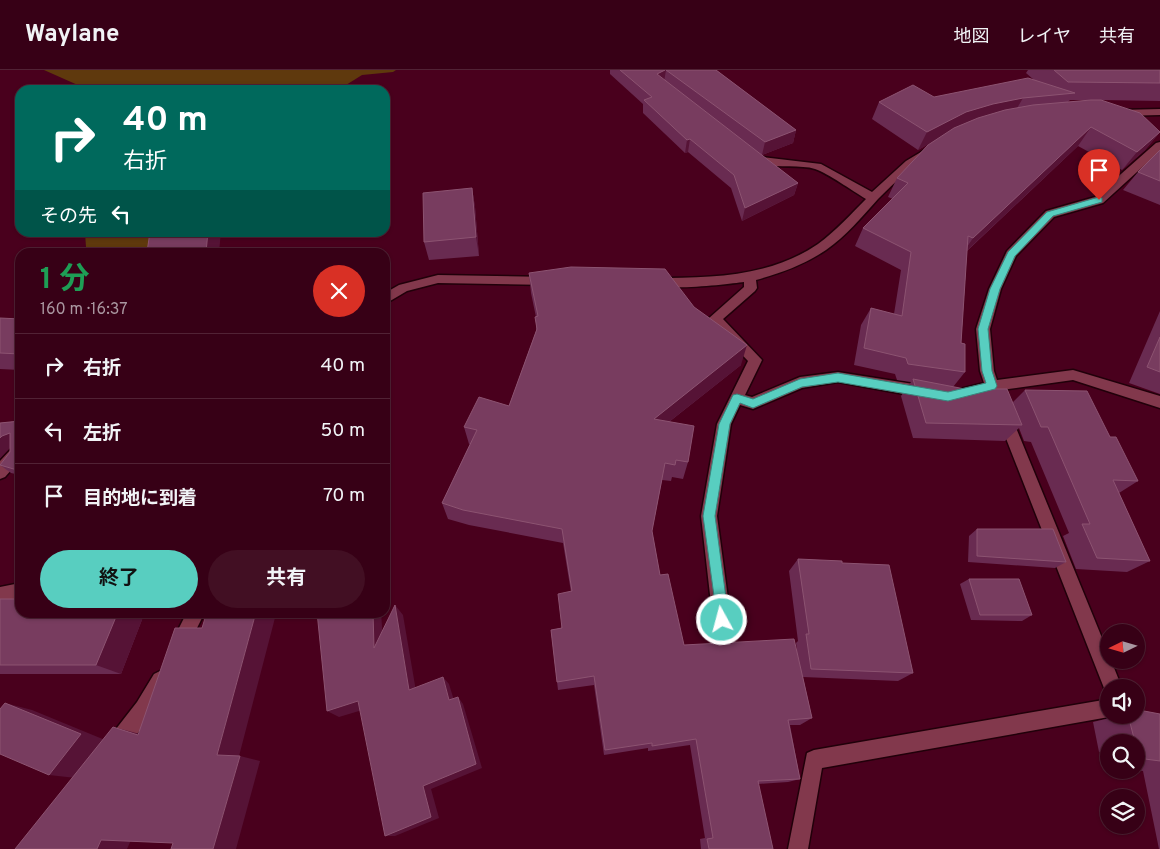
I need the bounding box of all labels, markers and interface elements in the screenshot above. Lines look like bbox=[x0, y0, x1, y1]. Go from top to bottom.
text: Waylane bbox=[25, 20, 119, 50]
text: 地図 bbox=[954, 26, 990, 49]
text: レイヤ bbox=[1018, 26, 1071, 49]
text: 共有 bbox=[1099, 26, 1135, 49]
text: 40 m bbox=[123, 99, 208, 143]
icon: right bbox=[40, 105, 105, 170]
text: 右折 bbox=[123, 149, 167, 176]
pin bbox=[1078, 149, 1120, 200]
icon: arrive bbox=[1085, 156, 1113, 184]
icon: left bbox=[107, 200, 135, 228]
text: その先 bbox=[40, 205, 97, 229]
text: 1 分 bbox=[40, 262, 90, 299]
button: close bbox=[313, 265, 365, 317]
text: 160 m · 16:37 bbox=[40, 300, 128, 320]
icon: right bbox=[40, 352, 68, 380]
text: 40 m bbox=[320, 354, 365, 378]
text: 右折 bbox=[83, 357, 121, 381]
icon: left bbox=[40, 417, 68, 445]
text: 50 m bbox=[320, 419, 365, 443]
text: 左折 bbox=[83, 422, 121, 446]
icon: arrive bbox=[40, 482, 68, 510]
text: 70 m bbox=[323, 484, 365, 508]
text: 目的地に到着 bbox=[83, 487, 197, 511]
button: 終了 bbox=[40, 550, 198, 608]
button: 共有 bbox=[208, 550, 365, 608]
position arrow bbox=[695, 593, 747, 645]
north arrow bbox=[1100, 624, 1145, 669]
map controls bbox=[1100, 624, 1145, 834]
button: sound bbox=[1100, 679, 1145, 724]
button: search bbox=[1100, 734, 1145, 779]
button: layers bbox=[1100, 789, 1145, 834]

